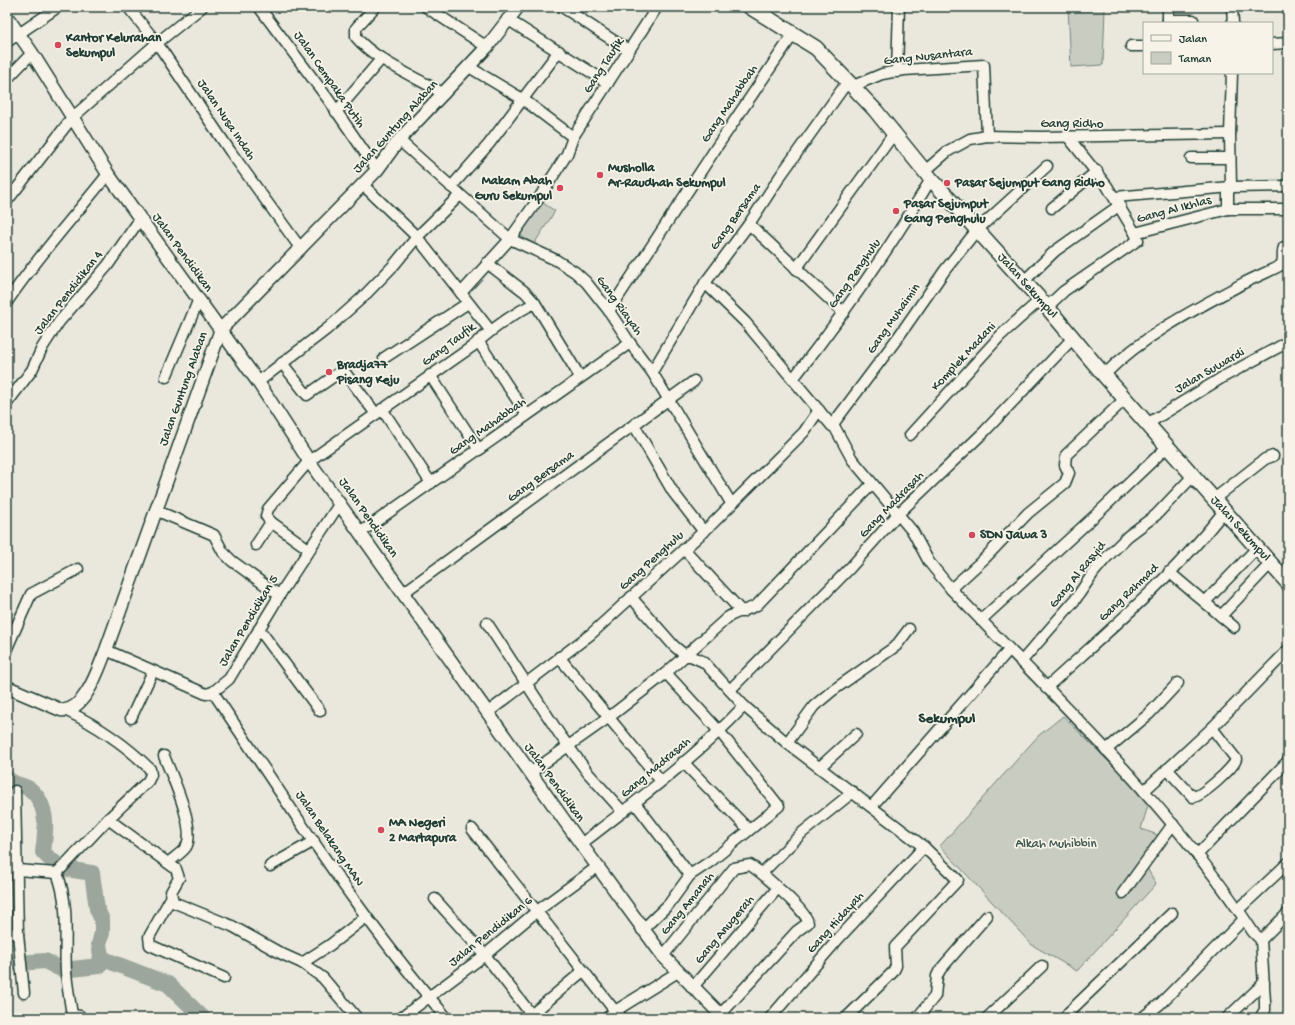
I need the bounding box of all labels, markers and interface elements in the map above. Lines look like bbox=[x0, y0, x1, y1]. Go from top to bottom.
legend bbox=[1143, 22, 1273, 74]
street label: Jalan Cempaka Putih bbox=[290, 29, 368, 131]
place label: Kantor Kelurahan Sekumpul bbox=[65, 31, 162, 62]
text: Jalan bbox=[1179, 33, 1207, 47]
street label: Gang Taufik bbox=[581, 34, 628, 96]
marker: Kantor Kelurahan Sekumpul bbox=[53, 40, 63, 50]
street label: Gang Nusantara bbox=[883, 45, 974, 69]
text: Taman bbox=[1178, 53, 1211, 67]
street label: Gang Mahabbah bbox=[698, 62, 762, 146]
street label: Jalan Nusa Indah bbox=[193, 77, 259, 163]
street label: Jalan Guntung Alaban bbox=[350, 77, 442, 177]
street label: Gang Ridho bbox=[1040, 117, 1104, 132]
place label: Musholla Ar-Raudhah Sekumpul bbox=[607, 161, 726, 192]
marker: Musholla Ar-Raudhah Sekumpul bbox=[595, 170, 605, 180]
place label: Makam Abah Guru Sekumpul bbox=[475, 174, 552, 205]
place label: Pasar Sejumput Gang Ridho bbox=[954, 176, 1105, 192]
marker: Pasar Sejumput Gang Ridho bbox=[942, 178, 952, 188]
street label: Gang Bersama bbox=[707, 180, 765, 253]
marker: Makam Abah Guru Sekumpul bbox=[555, 183, 565, 193]
street label: Gang Al Ikhlas bbox=[1135, 193, 1214, 227]
place label: Pasar Sejumput Gang Penghulu bbox=[903, 197, 989, 227]
marker: Pasar Sejumput Gang Penghulu bbox=[891, 206, 901, 216]
street label: Jalan Pendidikan bbox=[148, 211, 216, 296]
street label: Gang Penghulu bbox=[825, 236, 885, 312]
street label: Jalan Pendidikan 4 bbox=[31, 248, 107, 338]
street label: Jalan Sekumpul bbox=[994, 250, 1060, 322]
street label: Gang Riayah bbox=[593, 273, 646, 339]
street label: Gang Muhaimin bbox=[864, 280, 924, 357]
street label: Gang Taufik bbox=[419, 319, 480, 370]
street label: Komplek Madani bbox=[928, 320, 1000, 394]
street label: Jalan Guntung Alaban bbox=[156, 329, 212, 448]
street label: Jalan Suwardi bbox=[1173, 345, 1248, 397]
place label: Bradja77 Pisang Keju bbox=[336, 358, 400, 388]
marker: Bradja77 Pisang Keju bbox=[324, 367, 334, 377]
street label: Gang Mahabbah bbox=[447, 395, 529, 459]
street label: Gang Bersama bbox=[505, 447, 578, 506]
street label: Gang Madrasah bbox=[856, 469, 928, 541]
street label: Jalan Pendidikan bbox=[335, 475, 401, 561]
street label: Jalan Sekumpul bbox=[1207, 493, 1273, 565]
street label: Gang Penghulu bbox=[617, 528, 687, 594]
place label: SDN Jawa 3 bbox=[980, 528, 1048, 543]
marker: SDN Jawa 3 bbox=[967, 530, 977, 540]
street label: Gang Al Rasyid bbox=[1047, 538, 1110, 611]
street label: Gang Rahmad bbox=[1096, 560, 1163, 625]
street label: Jalan Pendidikan 5 bbox=[216, 573, 282, 669]
district label: Sekumpul bbox=[919, 710, 976, 728]
street label: Gang Madrasah bbox=[618, 734, 694, 802]
street label: Jalan Pendidikan bbox=[520, 741, 588, 826]
street label: Jalan Belakang MAN bbox=[292, 788, 366, 890]
place label: MA Negeri 2 Martapura bbox=[389, 816, 457, 847]
marker: MA Negeri 2 Martapura bbox=[376, 825, 386, 835]
park label: Alkah Muhibbin bbox=[1015, 837, 1097, 852]
street label: Gang Amanah bbox=[658, 870, 718, 938]
street label: Gang Hidayah bbox=[804, 889, 868, 957]
street label: Jalan Pendidikan 6 bbox=[446, 893, 536, 970]
street label: Gang Anugerah bbox=[692, 893, 758, 967]

